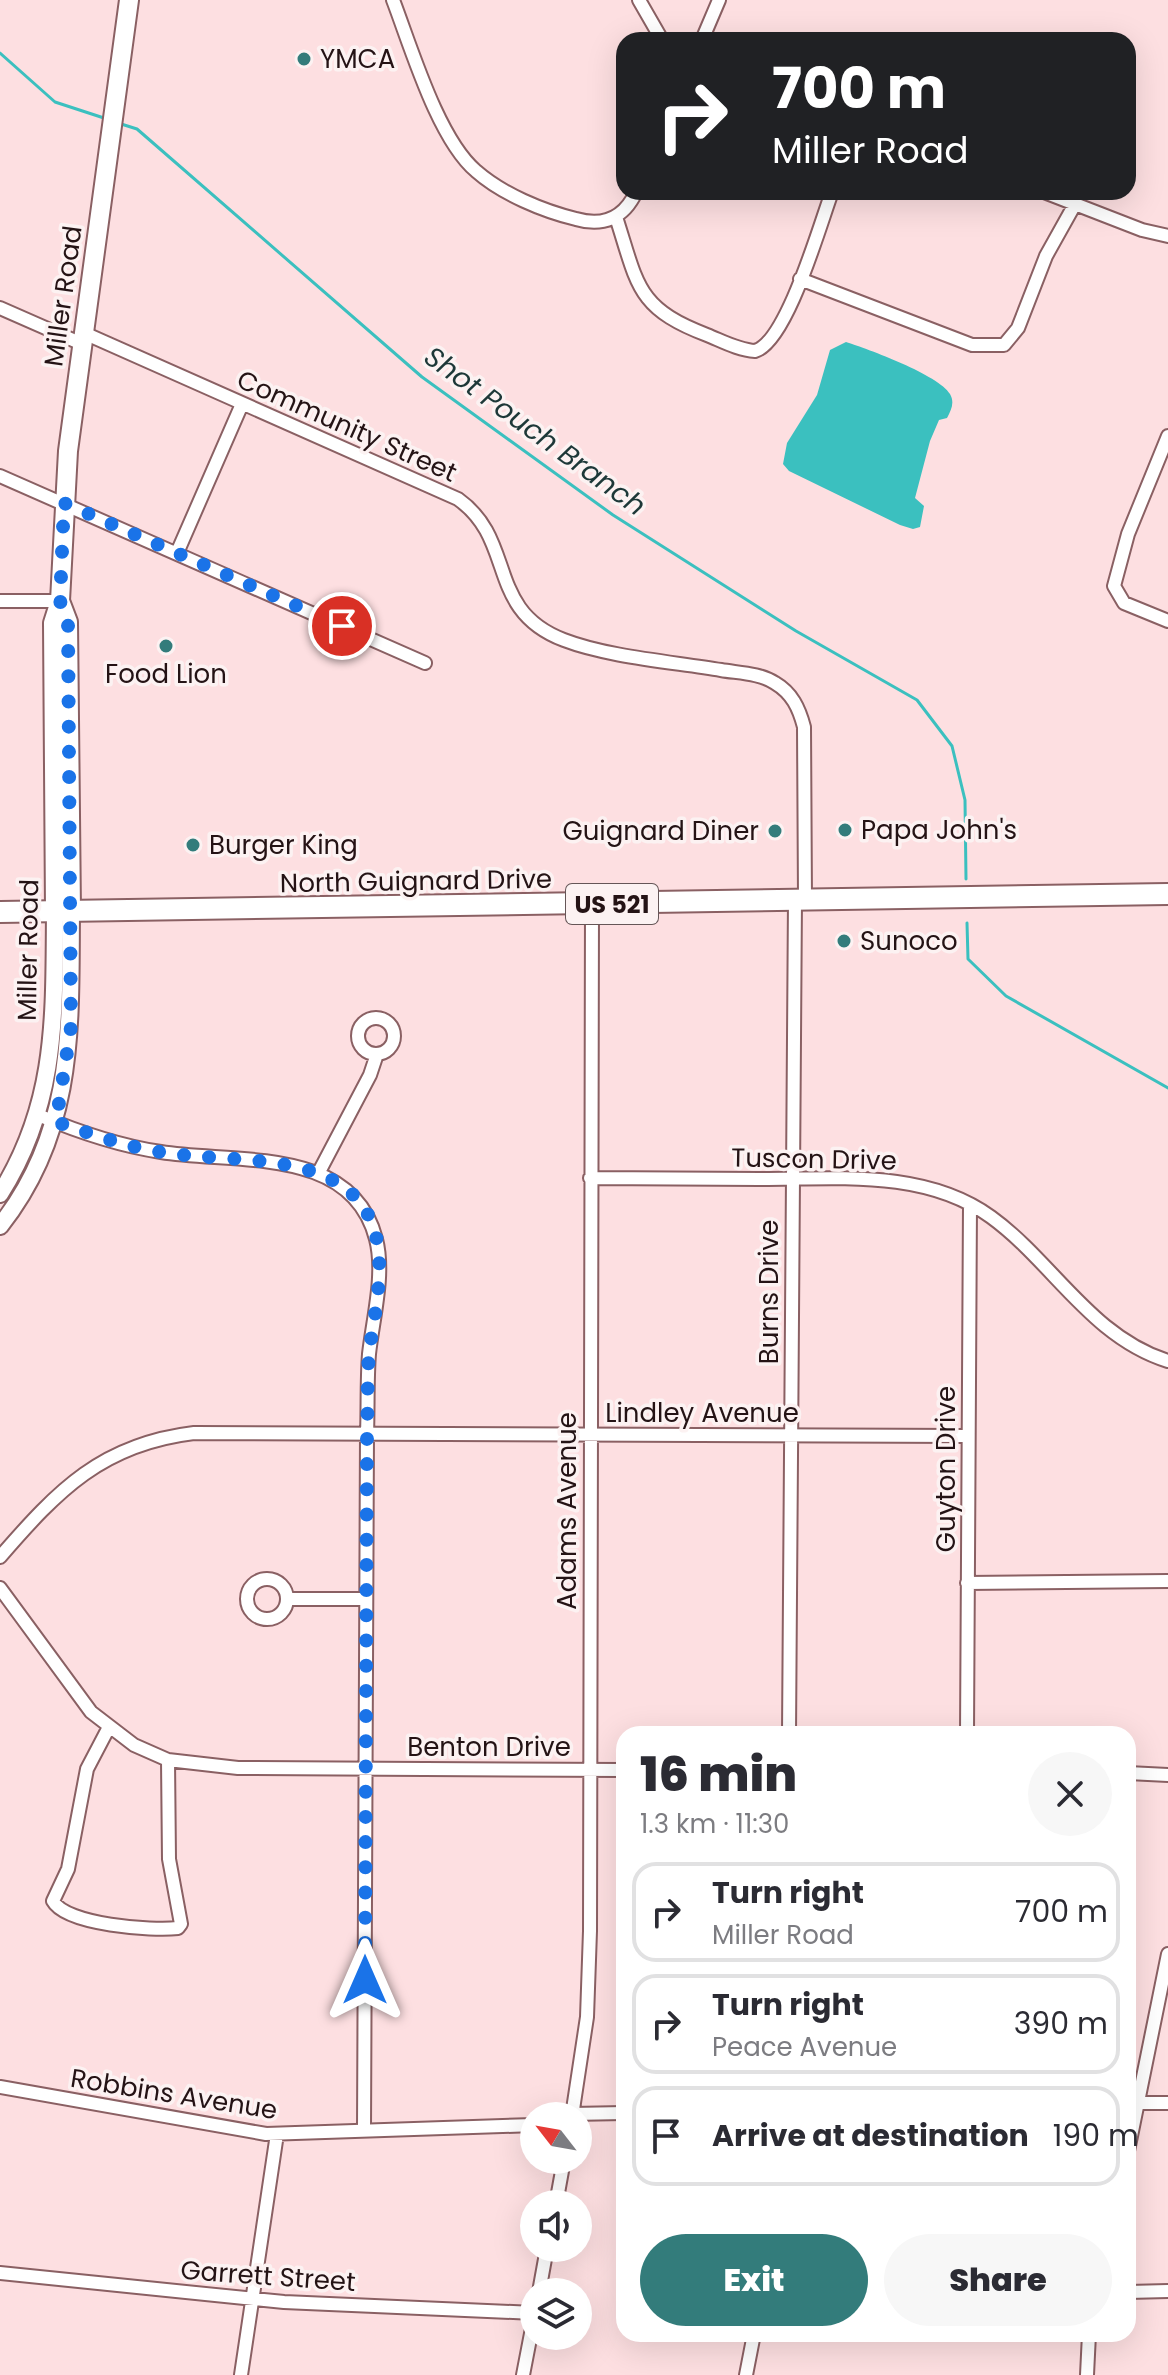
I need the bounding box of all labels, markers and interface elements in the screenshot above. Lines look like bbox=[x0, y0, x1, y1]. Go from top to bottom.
place label: YMCA bbox=[320, 41, 395, 77]
text: 700 m bbox=[772, 49, 946, 128]
marker: YMCA bbox=[295, 50, 313, 68]
icon: right bbox=[640, 64, 744, 168]
text: Miller Road bbox=[772, 125, 969, 176]
street label: Miller Road bbox=[35, 223, 91, 369]
water label: Shot Pouch Branch bbox=[416, 337, 654, 525]
street label: Community Street bbox=[231, 361, 463, 491]
pin bbox=[308, 592, 376, 660]
icon: arrive bbox=[320, 604, 364, 648]
marker: Food Lion bbox=[157, 637, 175, 655]
place label: Food Lion bbox=[105, 656, 227, 692]
place label: Papa John's bbox=[861, 812, 1017, 848]
place label: Guignard Diner bbox=[562, 813, 759, 849]
marker: Papa John's bbox=[836, 821, 854, 839]
marker: Guignard Diner bbox=[766, 822, 784, 840]
place label: Burger King bbox=[209, 827, 358, 863]
marker: Burger King bbox=[184, 836, 202, 854]
street label: North Guignard Drive bbox=[280, 861, 552, 901]
street label: Miller Road bbox=[9, 879, 47, 1021]
road number: US 521 bbox=[566, 884, 658, 924]
place label: Sunoco bbox=[860, 923, 958, 959]
marker: Sunoco bbox=[835, 932, 853, 950]
street label: Tuscon Drive bbox=[731, 1140, 897, 1178]
street label: Burns Drive bbox=[751, 1220, 787, 1364]
street label: Guyton Drive bbox=[928, 1386, 964, 1552]
street label: Lindley Avenue bbox=[605, 1395, 799, 1431]
street label: Adams Avenue bbox=[549, 1412, 585, 1610]
street label: Benton Drive bbox=[407, 1729, 571, 1765]
text: 16 min bbox=[640, 1741, 797, 1808]
button: close bbox=[1028, 1752, 1112, 1836]
text: 1.3 km · 11:30 bbox=[640, 1806, 789, 1842]
text: Turn right bbox=[712, 1871, 864, 1914]
icon: right bbox=[644, 1890, 688, 1934]
text: 700 m bbox=[1015, 1890, 1108, 1933]
text: Miller Road bbox=[712, 1917, 854, 1953]
position arrow bbox=[323, 1938, 407, 2022]
text: Turn right bbox=[712, 1983, 864, 2026]
icon: right bbox=[644, 2002, 688, 2046]
text: 390 m bbox=[1014, 2002, 1108, 2045]
text: Peace Avenue bbox=[712, 2029, 897, 2065]
street label: Robbins Avenue bbox=[68, 2060, 280, 2128]
north arrow bbox=[520, 2102, 592, 2174]
map controls bbox=[520, 2102, 592, 2350]
icon: arrive bbox=[644, 2114, 688, 2158]
text: Arrive at destination bbox=[712, 2114, 1029, 2157]
text: 190 m bbox=[1053, 2114, 1139, 2157]
button: sound bbox=[520, 2190, 592, 2262]
button: Exit bbox=[640, 2234, 868, 2326]
button: Share bbox=[884, 2234, 1112, 2326]
street label: Garrett Street bbox=[179, 2252, 357, 2300]
button: layers bbox=[520, 2278, 592, 2350]

